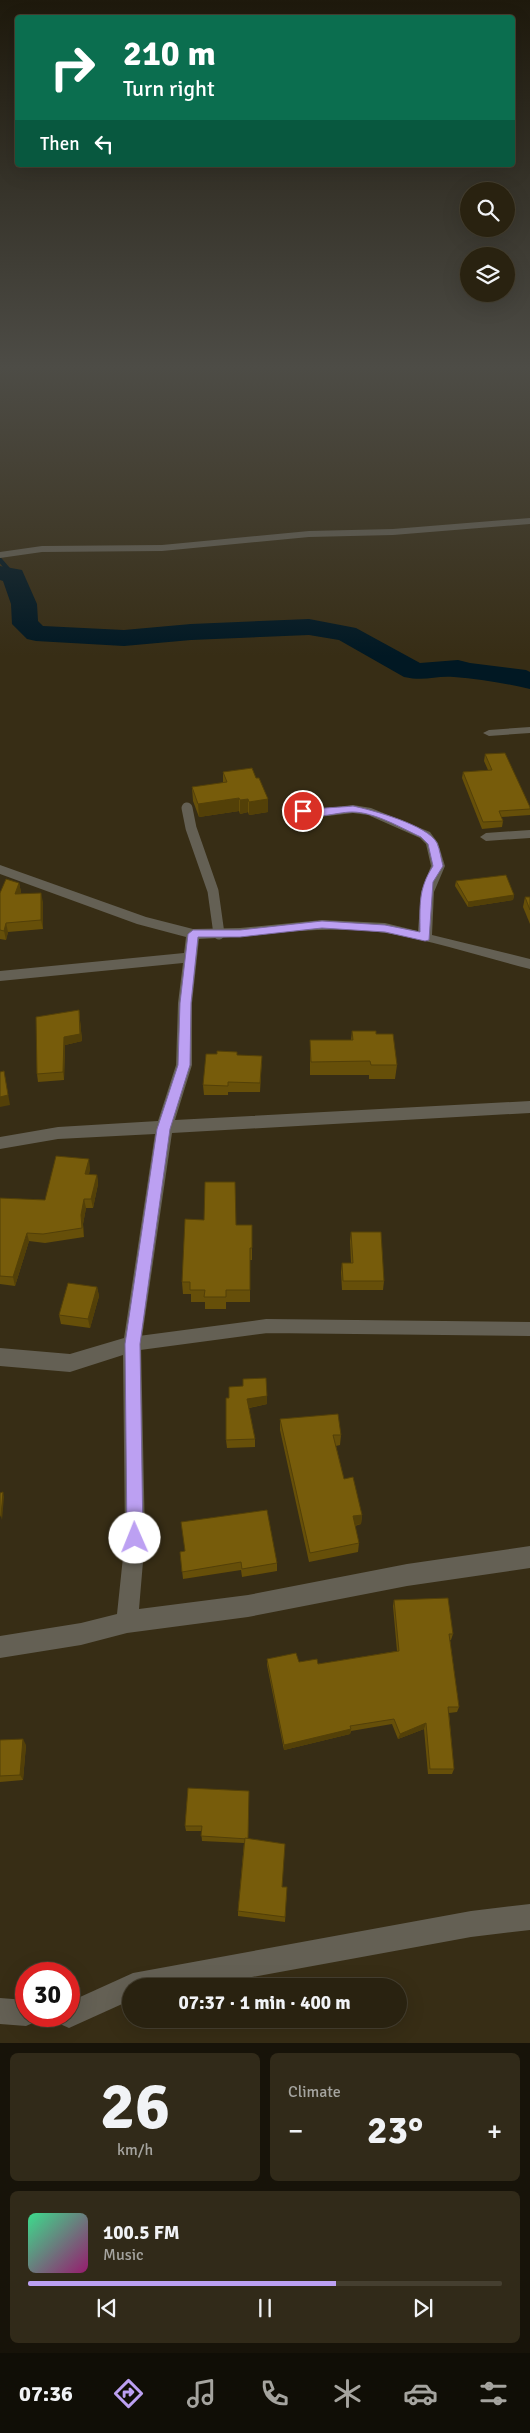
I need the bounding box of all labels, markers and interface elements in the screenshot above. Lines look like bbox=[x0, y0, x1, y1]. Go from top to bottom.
text: 210 m bbox=[123, 32, 216, 75]
icon: right bbox=[40, 35, 105, 100]
text: Turn right bbox=[123, 75, 215, 102]
icon: left bbox=[90, 130, 118, 158]
text: Then bbox=[40, 132, 80, 156]
map controls bbox=[460, 182, 515, 302]
button: search bbox=[460, 182, 515, 237]
button: layers bbox=[460, 247, 515, 302]
pin bbox=[282, 790, 324, 832]
icon: arrive bbox=[289, 797, 317, 825]
position arrow bbox=[108, 1511, 160, 1563]
speed limit sign: 30 bbox=[15, 1962, 80, 2027]
text: 07:37 · 1 min · 400 m bbox=[178, 1991, 351, 2015]
text: 26 bbox=[100, 2067, 170, 2147]
text: Climate bbox=[288, 2082, 341, 2102]
text: 23° bbox=[367, 2107, 423, 2154]
text: − bbox=[288, 2114, 303, 2148]
text: + bbox=[487, 2114, 502, 2148]
text: km/h bbox=[117, 2140, 153, 2160]
text: 100.5 FM bbox=[103, 2221, 180, 2245]
text: Music bbox=[103, 2245, 144, 2265]
icon: previous bbox=[93, 2294, 121, 2322]
icon: pause bbox=[251, 2294, 279, 2322]
icon: next bbox=[409, 2294, 437, 2322]
icon: directions bbox=[111, 2376, 146, 2411]
icon: music bbox=[184, 2376, 219, 2411]
icon: phone bbox=[257, 2376, 292, 2411]
icon: climate bbox=[330, 2376, 365, 2411]
icon: car bbox=[403, 2376, 438, 2411]
icon: filters bbox=[476, 2376, 511, 2411]
text: 07:36 bbox=[19, 2380, 73, 2407]

